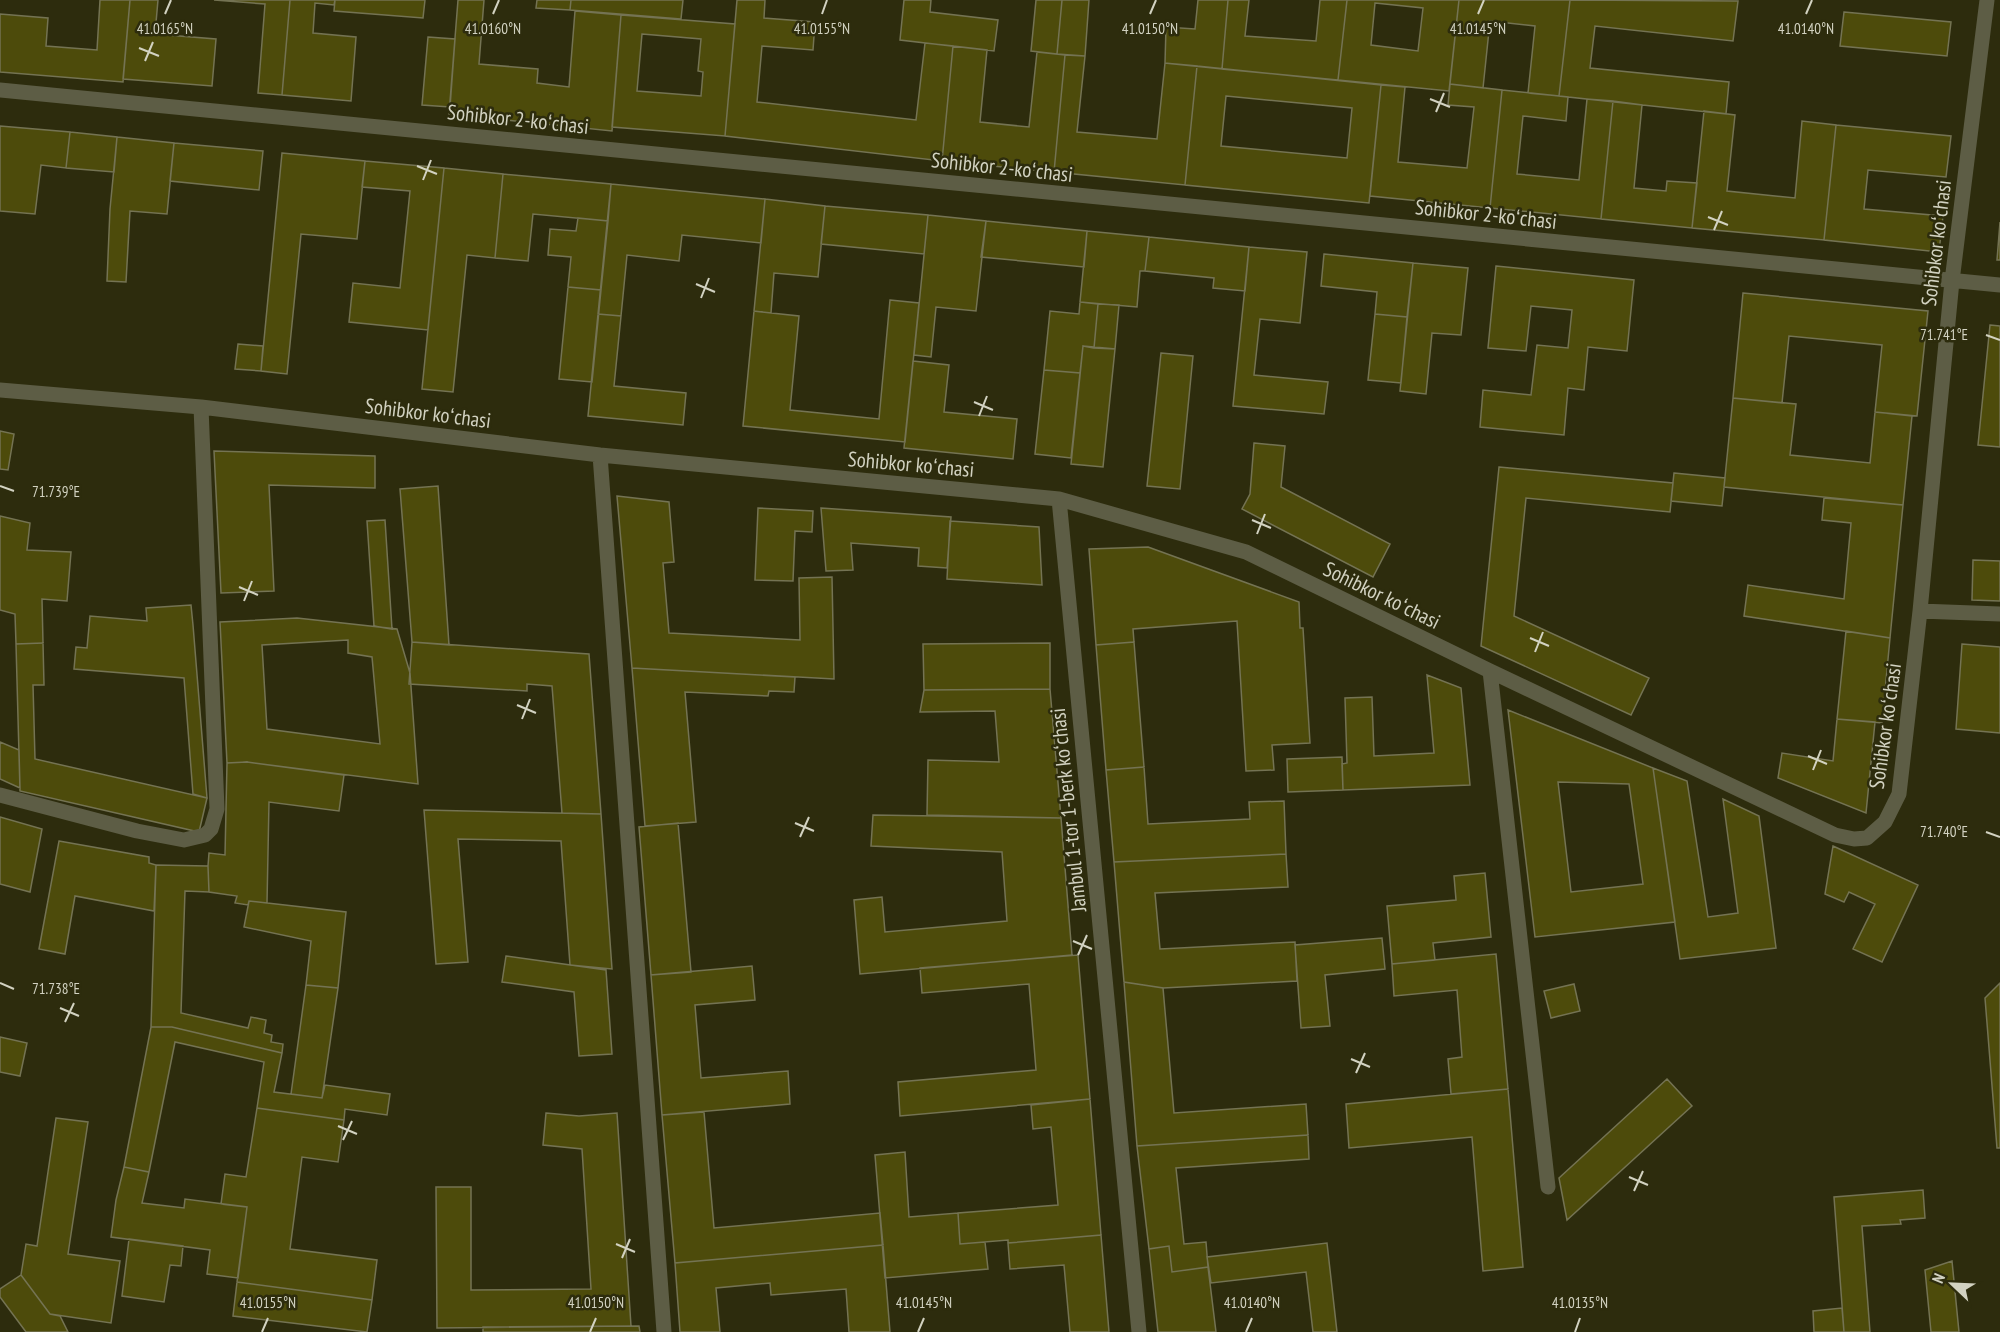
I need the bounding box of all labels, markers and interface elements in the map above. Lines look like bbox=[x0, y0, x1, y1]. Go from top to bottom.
text: 41.0165°N bbox=[137, 19, 193, 38]
text: 41.0160°N bbox=[465, 19, 521, 38]
text: 41.0155°N bbox=[794, 19, 850, 38]
text: 41.0150°N bbox=[1122, 19, 1178, 38]
text: 41.0145°N bbox=[1450, 19, 1506, 38]
text: 41.0140°N bbox=[1778, 19, 1834, 38]
street label: Sohibkor 2-koʻchasi bbox=[446, 98, 590, 140]
street label: Sohibkor 2-koʻchasi bbox=[930, 146, 1074, 188]
street label: Sohibkor koʻchasi bbox=[1915, 179, 1957, 307]
street label: Sohibkor 2-koʻchasi bbox=[1414, 193, 1558, 235]
text: 71.741°E bbox=[1920, 325, 1968, 344]
street label: Sohibkor koʻchasi bbox=[364, 392, 492, 434]
street label: Sohibkor koʻchasi bbox=[847, 445, 975, 483]
text: 71.739°E bbox=[32, 482, 80, 501]
street label: Sohibkor koʻchasi bbox=[1319, 555, 1445, 635]
street label: Sohibkor koʻchasi bbox=[1863, 661, 1907, 791]
street label: Jambul 1-tor 1-berk koʻchasi bbox=[1044, 707, 1092, 914]
text: 71.740°E bbox=[1920, 822, 1968, 841]
text: 71.738°E bbox=[32, 979, 80, 998]
north arrow bbox=[1922, 1254, 1982, 1314]
text: N bbox=[1927, 1270, 1949, 1286]
text: 41.0155°N bbox=[240, 1293, 296, 1312]
text: 41.0150°N bbox=[568, 1293, 624, 1312]
text: 41.0145°N bbox=[896, 1293, 952, 1312]
text: 41.0140°N bbox=[1224, 1293, 1280, 1312]
text: 41.0135°N bbox=[1552, 1293, 1608, 1312]

